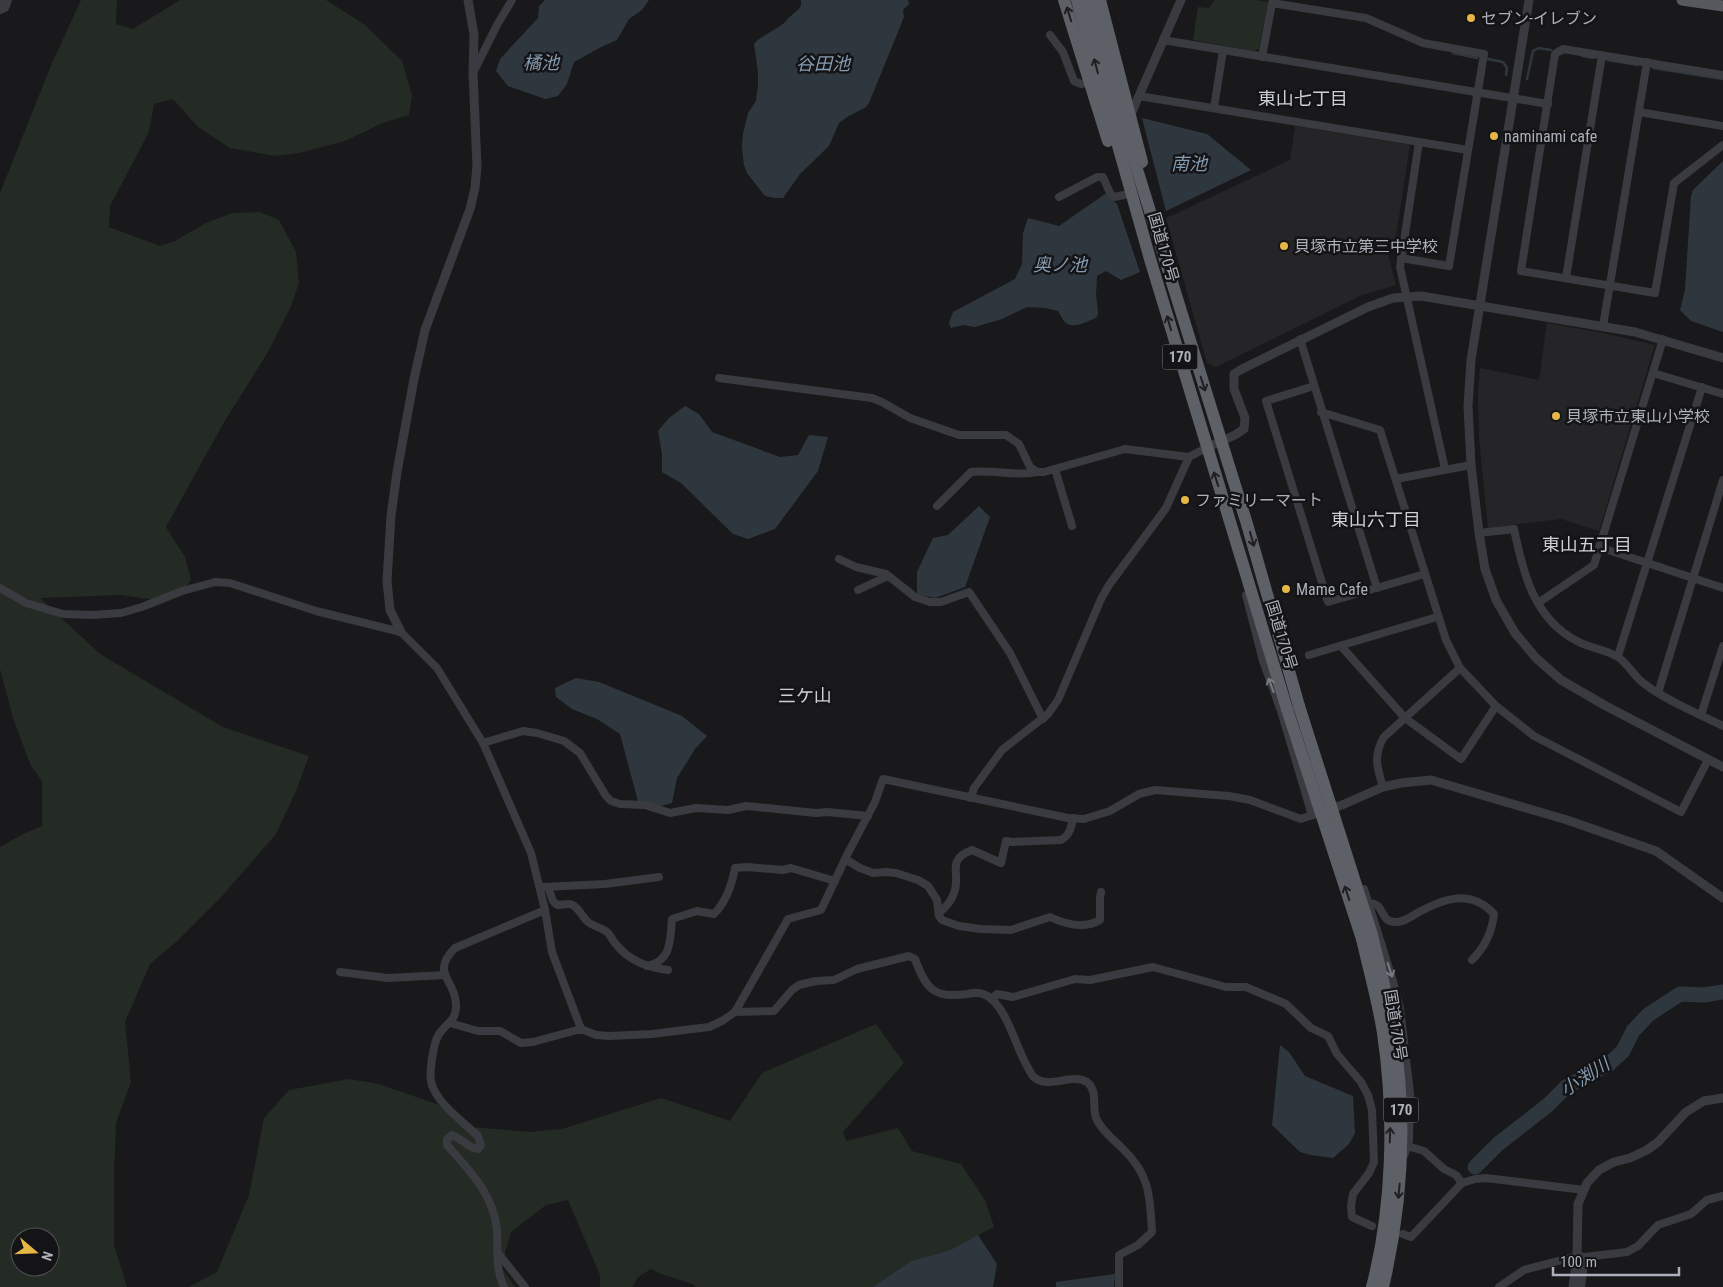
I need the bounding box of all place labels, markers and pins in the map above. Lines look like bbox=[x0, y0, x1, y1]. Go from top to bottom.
place label: セブン-イレブン bbox=[1481, 9, 1597, 28]
marker: セブン-イレブン bbox=[1465, 12, 1477, 24]
place label: naminami cafe bbox=[1504, 127, 1597, 146]
marker: naminami cafe bbox=[1488, 130, 1500, 142]
place label: 貝塚市立第三中学校 bbox=[1294, 237, 1438, 256]
marker: 貝塚市立第三中学校 bbox=[1278, 240, 1290, 252]
place label: 貝塚市立東山小学校 bbox=[1566, 407, 1710, 426]
marker: 貝塚市立東山小学校 bbox=[1550, 410, 1562, 422]
place label: ファミリーマート bbox=[1195, 491, 1323, 510]
marker: ファミリーマート bbox=[1179, 494, 1191, 506]
place label: Mame Cafe bbox=[1296, 580, 1368, 599]
marker: Mame Cafe bbox=[1280, 583, 1292, 595]

